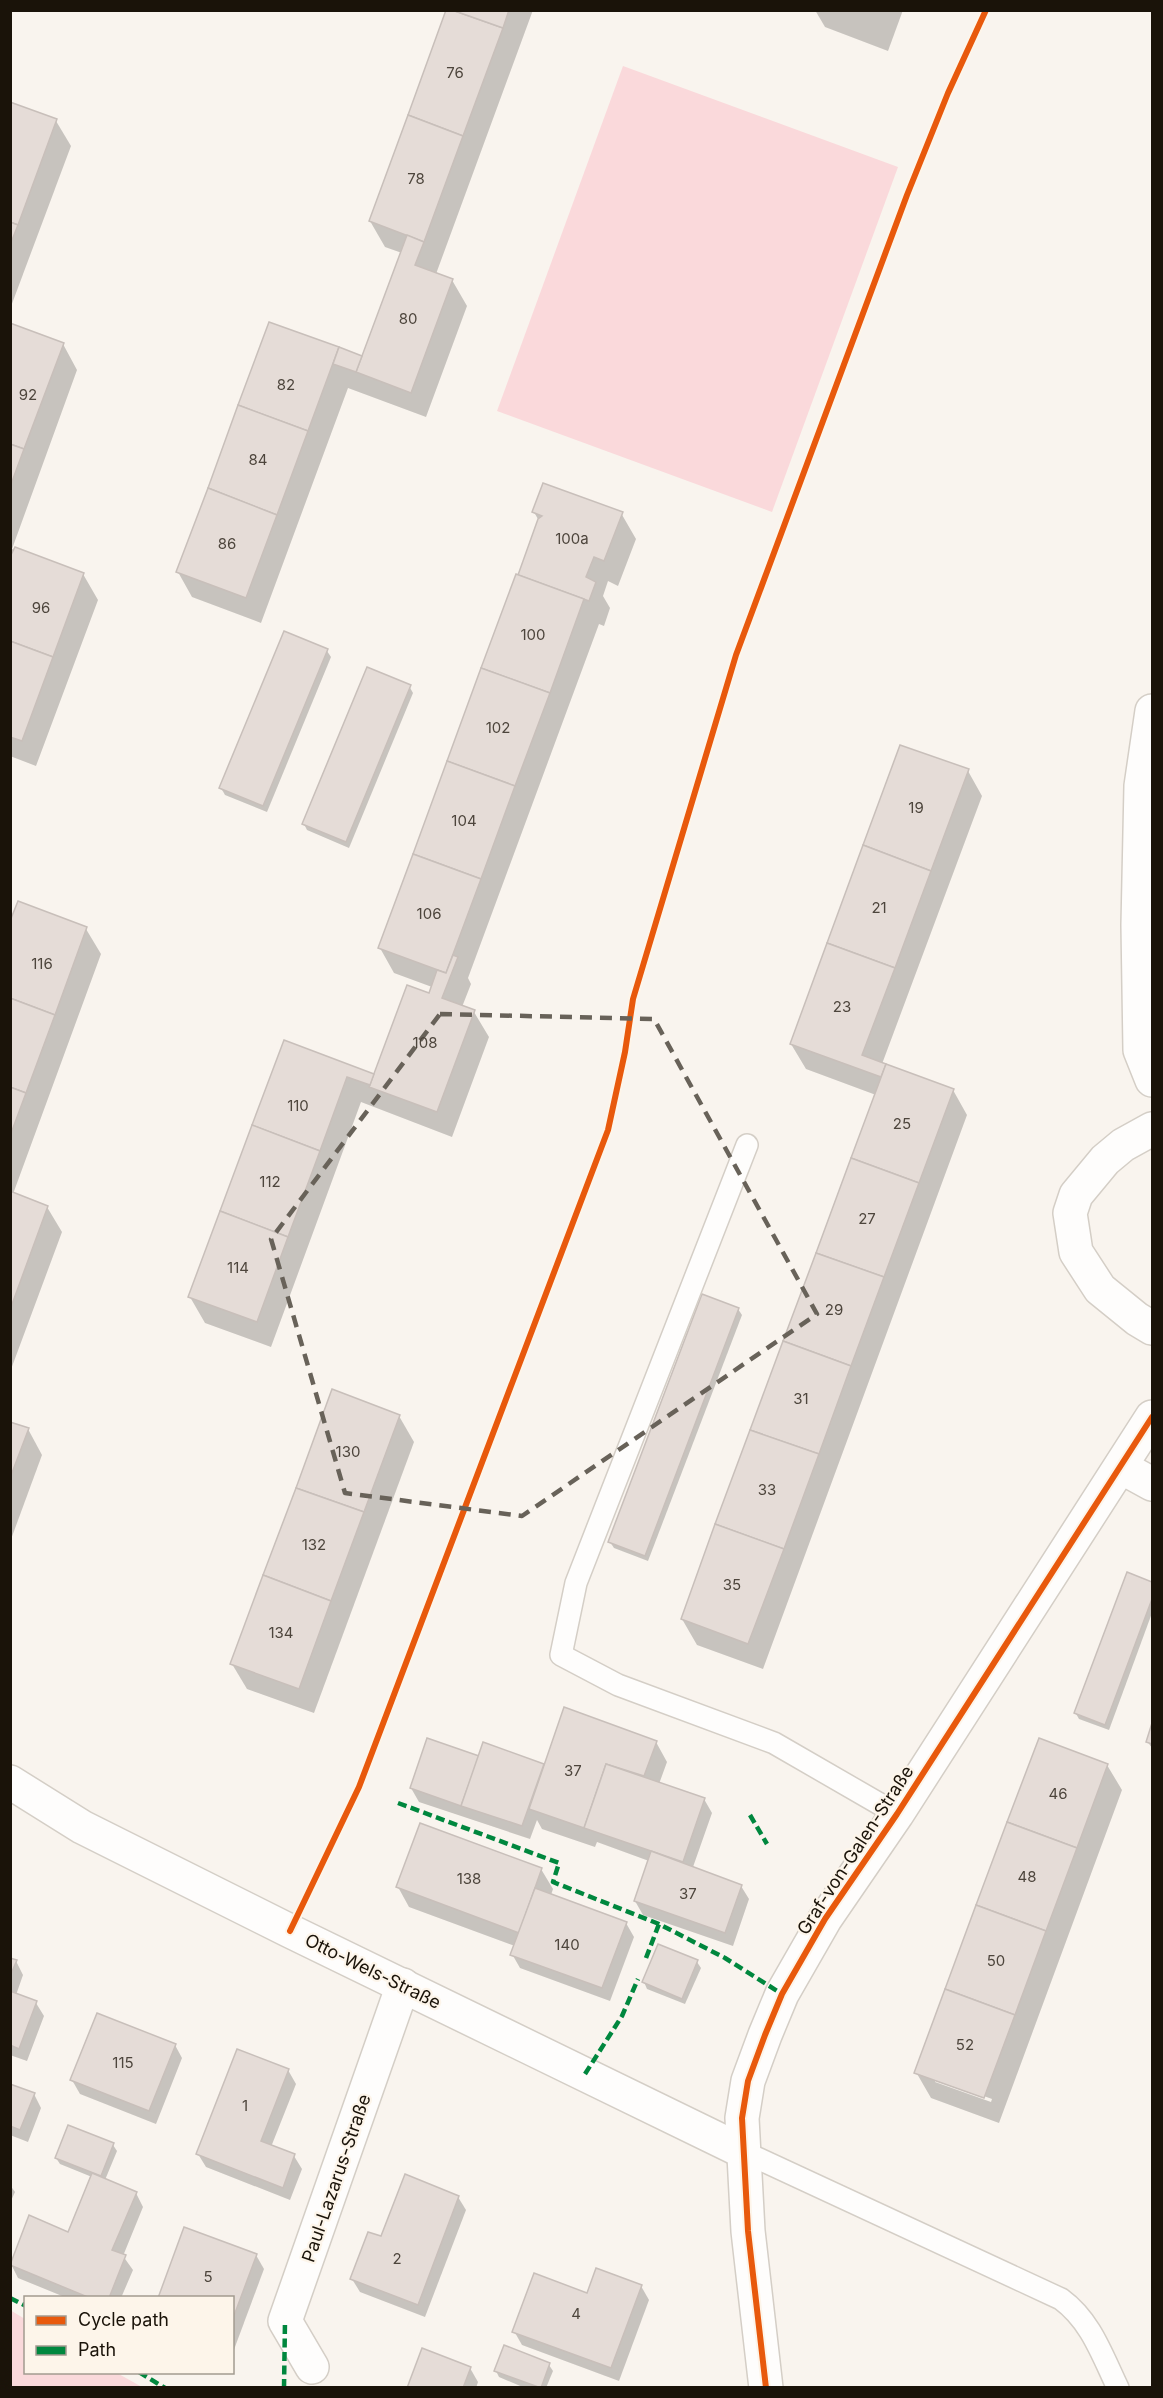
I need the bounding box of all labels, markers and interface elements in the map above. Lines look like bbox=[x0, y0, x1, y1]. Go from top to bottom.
house number: 76 bbox=[446, 63, 464, 82]
house number: 78 bbox=[407, 169, 425, 188]
house number: 80 bbox=[399, 309, 417, 328]
house number: 82 bbox=[277, 375, 295, 394]
house number: 92 bbox=[19, 385, 37, 404]
house number: 84 bbox=[249, 450, 267, 469]
house number: 100a bbox=[555, 529, 589, 548]
house number: 86 bbox=[218, 534, 236, 553]
house number: 96 bbox=[32, 598, 50, 617]
house number: 100 bbox=[520, 625, 546, 644]
house number: 102 bbox=[486, 718, 510, 737]
house number: 19 bbox=[908, 798, 924, 817]
house number: 104 bbox=[451, 811, 477, 830]
house number: 21 bbox=[871, 898, 887, 917]
house number: 106 bbox=[417, 904, 441, 923]
house number: 116 bbox=[31, 954, 53, 973]
house number: 23 bbox=[833, 997, 851, 1016]
house number: 108 bbox=[413, 1033, 437, 1052]
house number: 110 bbox=[287, 1096, 309, 1115]
house number: 25 bbox=[893, 1114, 911, 1133]
house number: 112 bbox=[259, 1172, 281, 1191]
house number: 27 bbox=[858, 1209, 876, 1228]
house number: 114 bbox=[227, 1258, 249, 1277]
house number: 29 bbox=[825, 1300, 843, 1319]
house number: 31 bbox=[793, 1389, 809, 1408]
house number: 130 bbox=[336, 1442, 360, 1461]
house number: 33 bbox=[758, 1480, 776, 1499]
house number: 132 bbox=[302, 1535, 326, 1554]
house number: 35 bbox=[723, 1575, 741, 1594]
house number: 134 bbox=[268, 1623, 294, 1642]
house number: 37 bbox=[564, 1761, 582, 1780]
street label: Graf-von-Galen-Straße bbox=[792, 1761, 918, 1939]
house number: 46 bbox=[1049, 1784, 1068, 1803]
house number: 48 bbox=[1018, 1867, 1036, 1886]
house number: 138 bbox=[457, 1869, 481, 1888]
house number: 37 bbox=[679, 1884, 697, 1903]
street label: Otto-Wels-Straße bbox=[302, 1929, 444, 2013]
house number: 140 bbox=[554, 1935, 580, 1954]
house number: 50 bbox=[987, 1951, 1005, 1970]
house number: 52 bbox=[956, 2035, 974, 2054]
house number: 115 bbox=[112, 2053, 134, 2072]
street label: Paul-Lazarus-Straße bbox=[297, 2091, 375, 2265]
house number: 1 bbox=[242, 2096, 248, 2115]
house number: 2 bbox=[392, 2249, 402, 2268]
house number: 5 bbox=[203, 2267, 213, 2286]
legend bbox=[24, 2296, 234, 2374]
house number: 4 bbox=[571, 2304, 581, 2323]
text: Cycle path bbox=[78, 2309, 169, 2330]
text: Path bbox=[78, 2339, 116, 2360]

